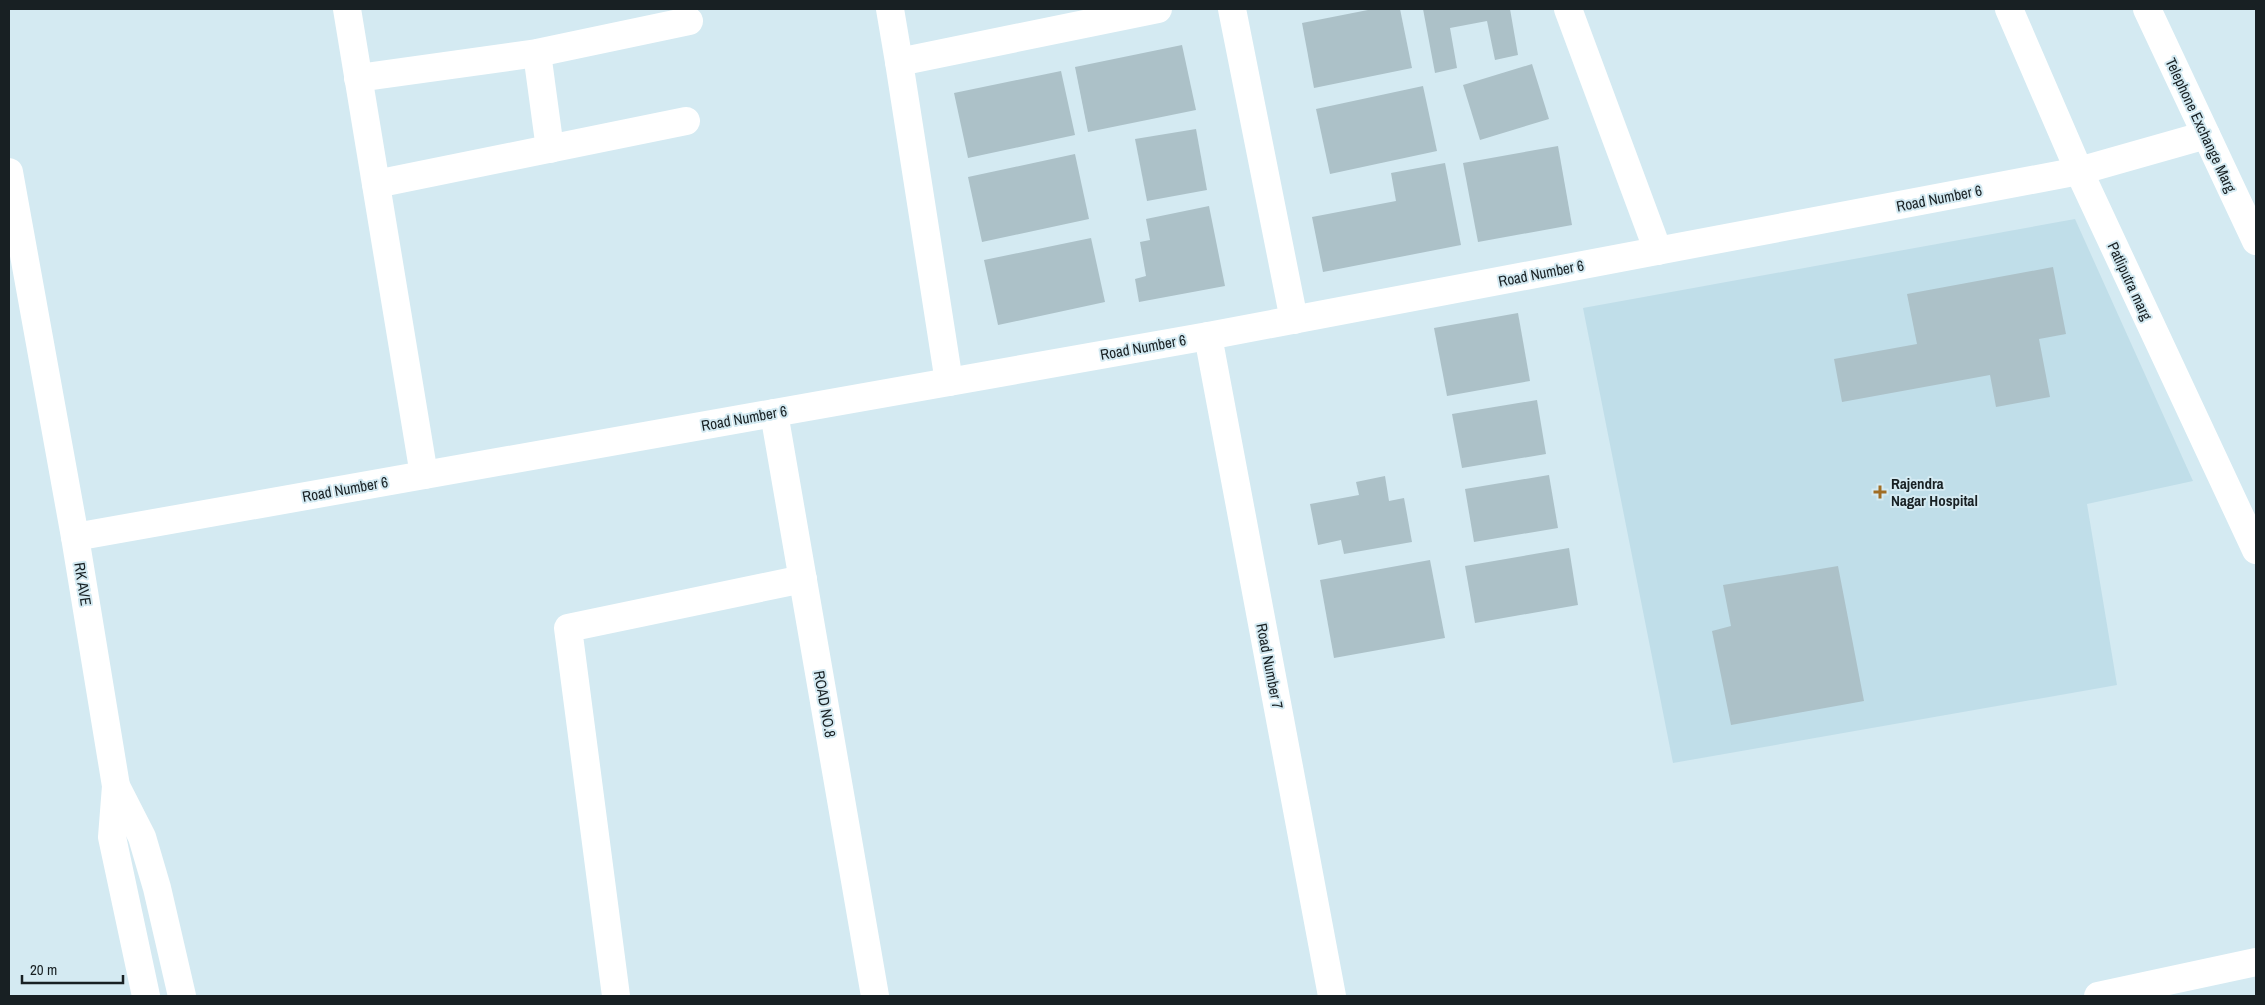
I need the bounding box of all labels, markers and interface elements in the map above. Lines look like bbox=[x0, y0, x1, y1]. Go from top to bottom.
street label: Telephone Exchange Marg bbox=[2161, 54, 2242, 196]
street label: Road Number 6 bbox=[1894, 179, 1984, 217]
street label: Patliputra marg bbox=[2103, 238, 2157, 324]
street label: Road Number 6 bbox=[1496, 254, 1586, 292]
street label: Road Number 6 bbox=[1098, 329, 1188, 365]
street label: Road Number 6 bbox=[699, 400, 789, 436]
street label: Road Number 6 bbox=[300, 471, 390, 507]
place label: Rajendra Nagar Hospital bbox=[1891, 473, 1978, 511]
marker: Rajendra Nagar Hospital bbox=[1873, 485, 1887, 499]
street label: RK AVE bbox=[69, 561, 97, 607]
street label: Road Number 7 bbox=[1251, 621, 1289, 711]
street label: ROAD NO.8 bbox=[809, 669, 841, 739]
scale bar bbox=[22, 952, 124, 984]
text: 20 m bbox=[30, 959, 57, 980]

